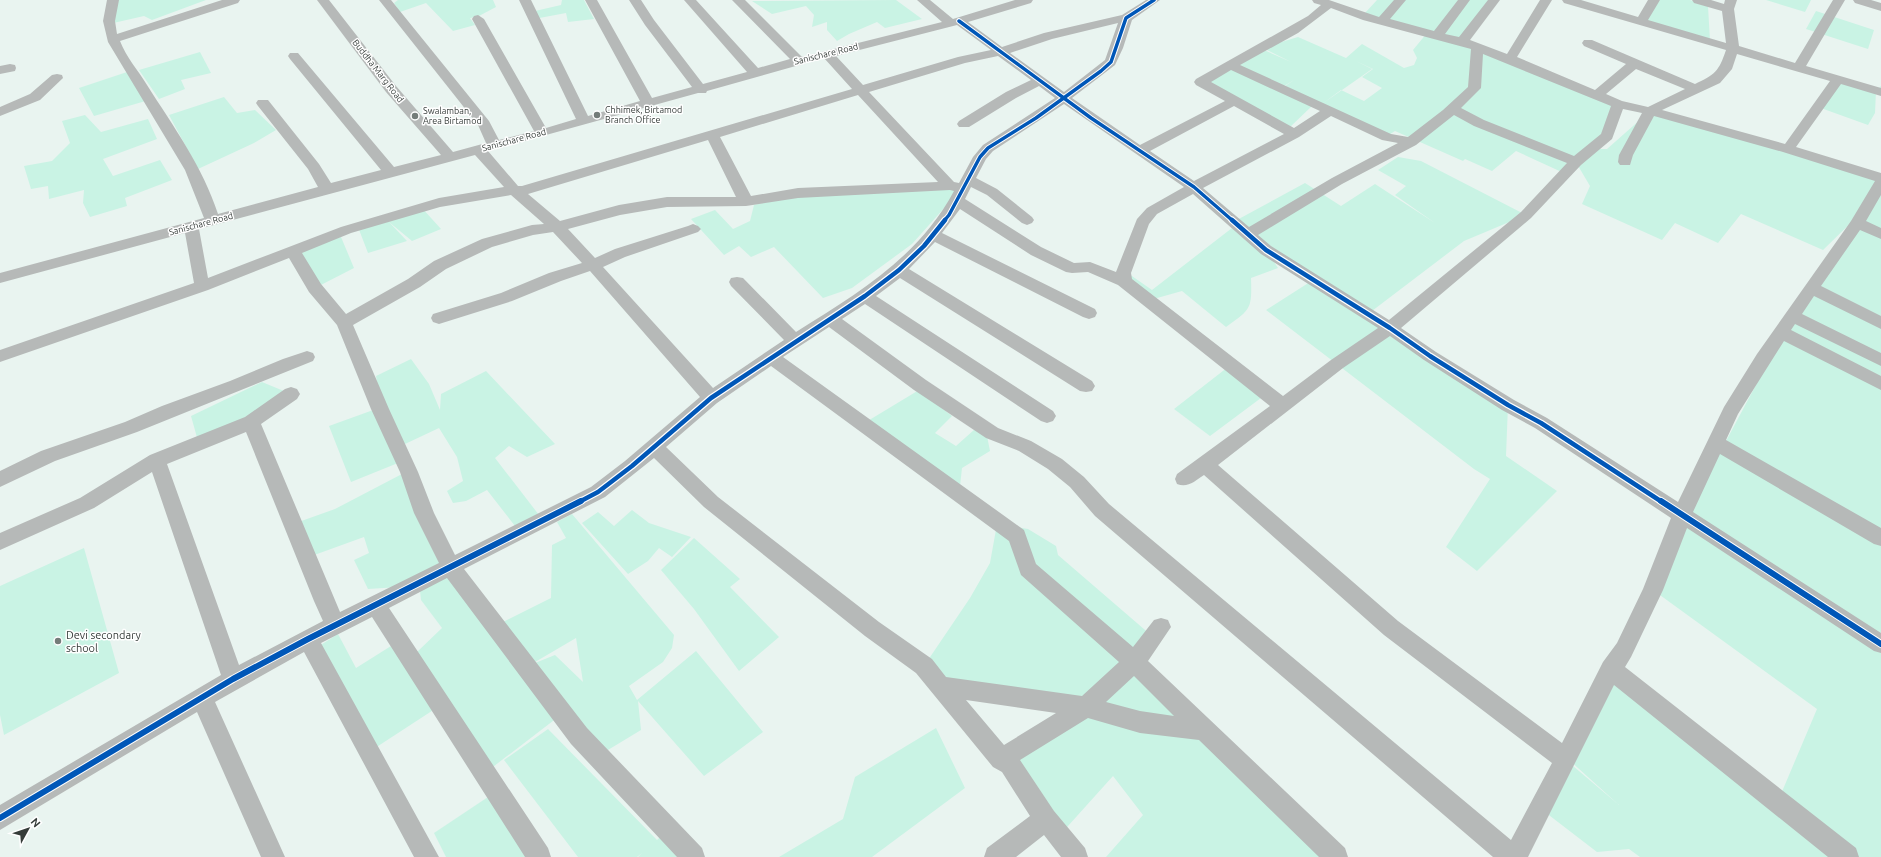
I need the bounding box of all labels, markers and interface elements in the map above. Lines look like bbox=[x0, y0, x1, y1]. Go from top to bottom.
street label: Buddha Marg Road bbox=[350, 38, 406, 104]
street label: Sanischare Road bbox=[793, 41, 859, 67]
place label: Chhimek, Birtamod Branch Office bbox=[605, 105, 682, 125]
place label: Swalamban, Area Birtamod bbox=[423, 106, 482, 126]
marker: Chhimek, Birtamod Branch Office bbox=[592, 110, 602, 120]
marker: Swalamban, Area Birtamod bbox=[410, 111, 420, 121]
street label: Sanischare Road bbox=[481, 127, 547, 153]
street label: Sanischare Road bbox=[168, 211, 234, 237]
place label: Devi secondary school bbox=[66, 629, 142, 654]
marker: Devi secondary school bbox=[53, 636, 63, 646]
north arrow bbox=[8, 809, 48, 849]
text: N bbox=[28, 816, 43, 830]

